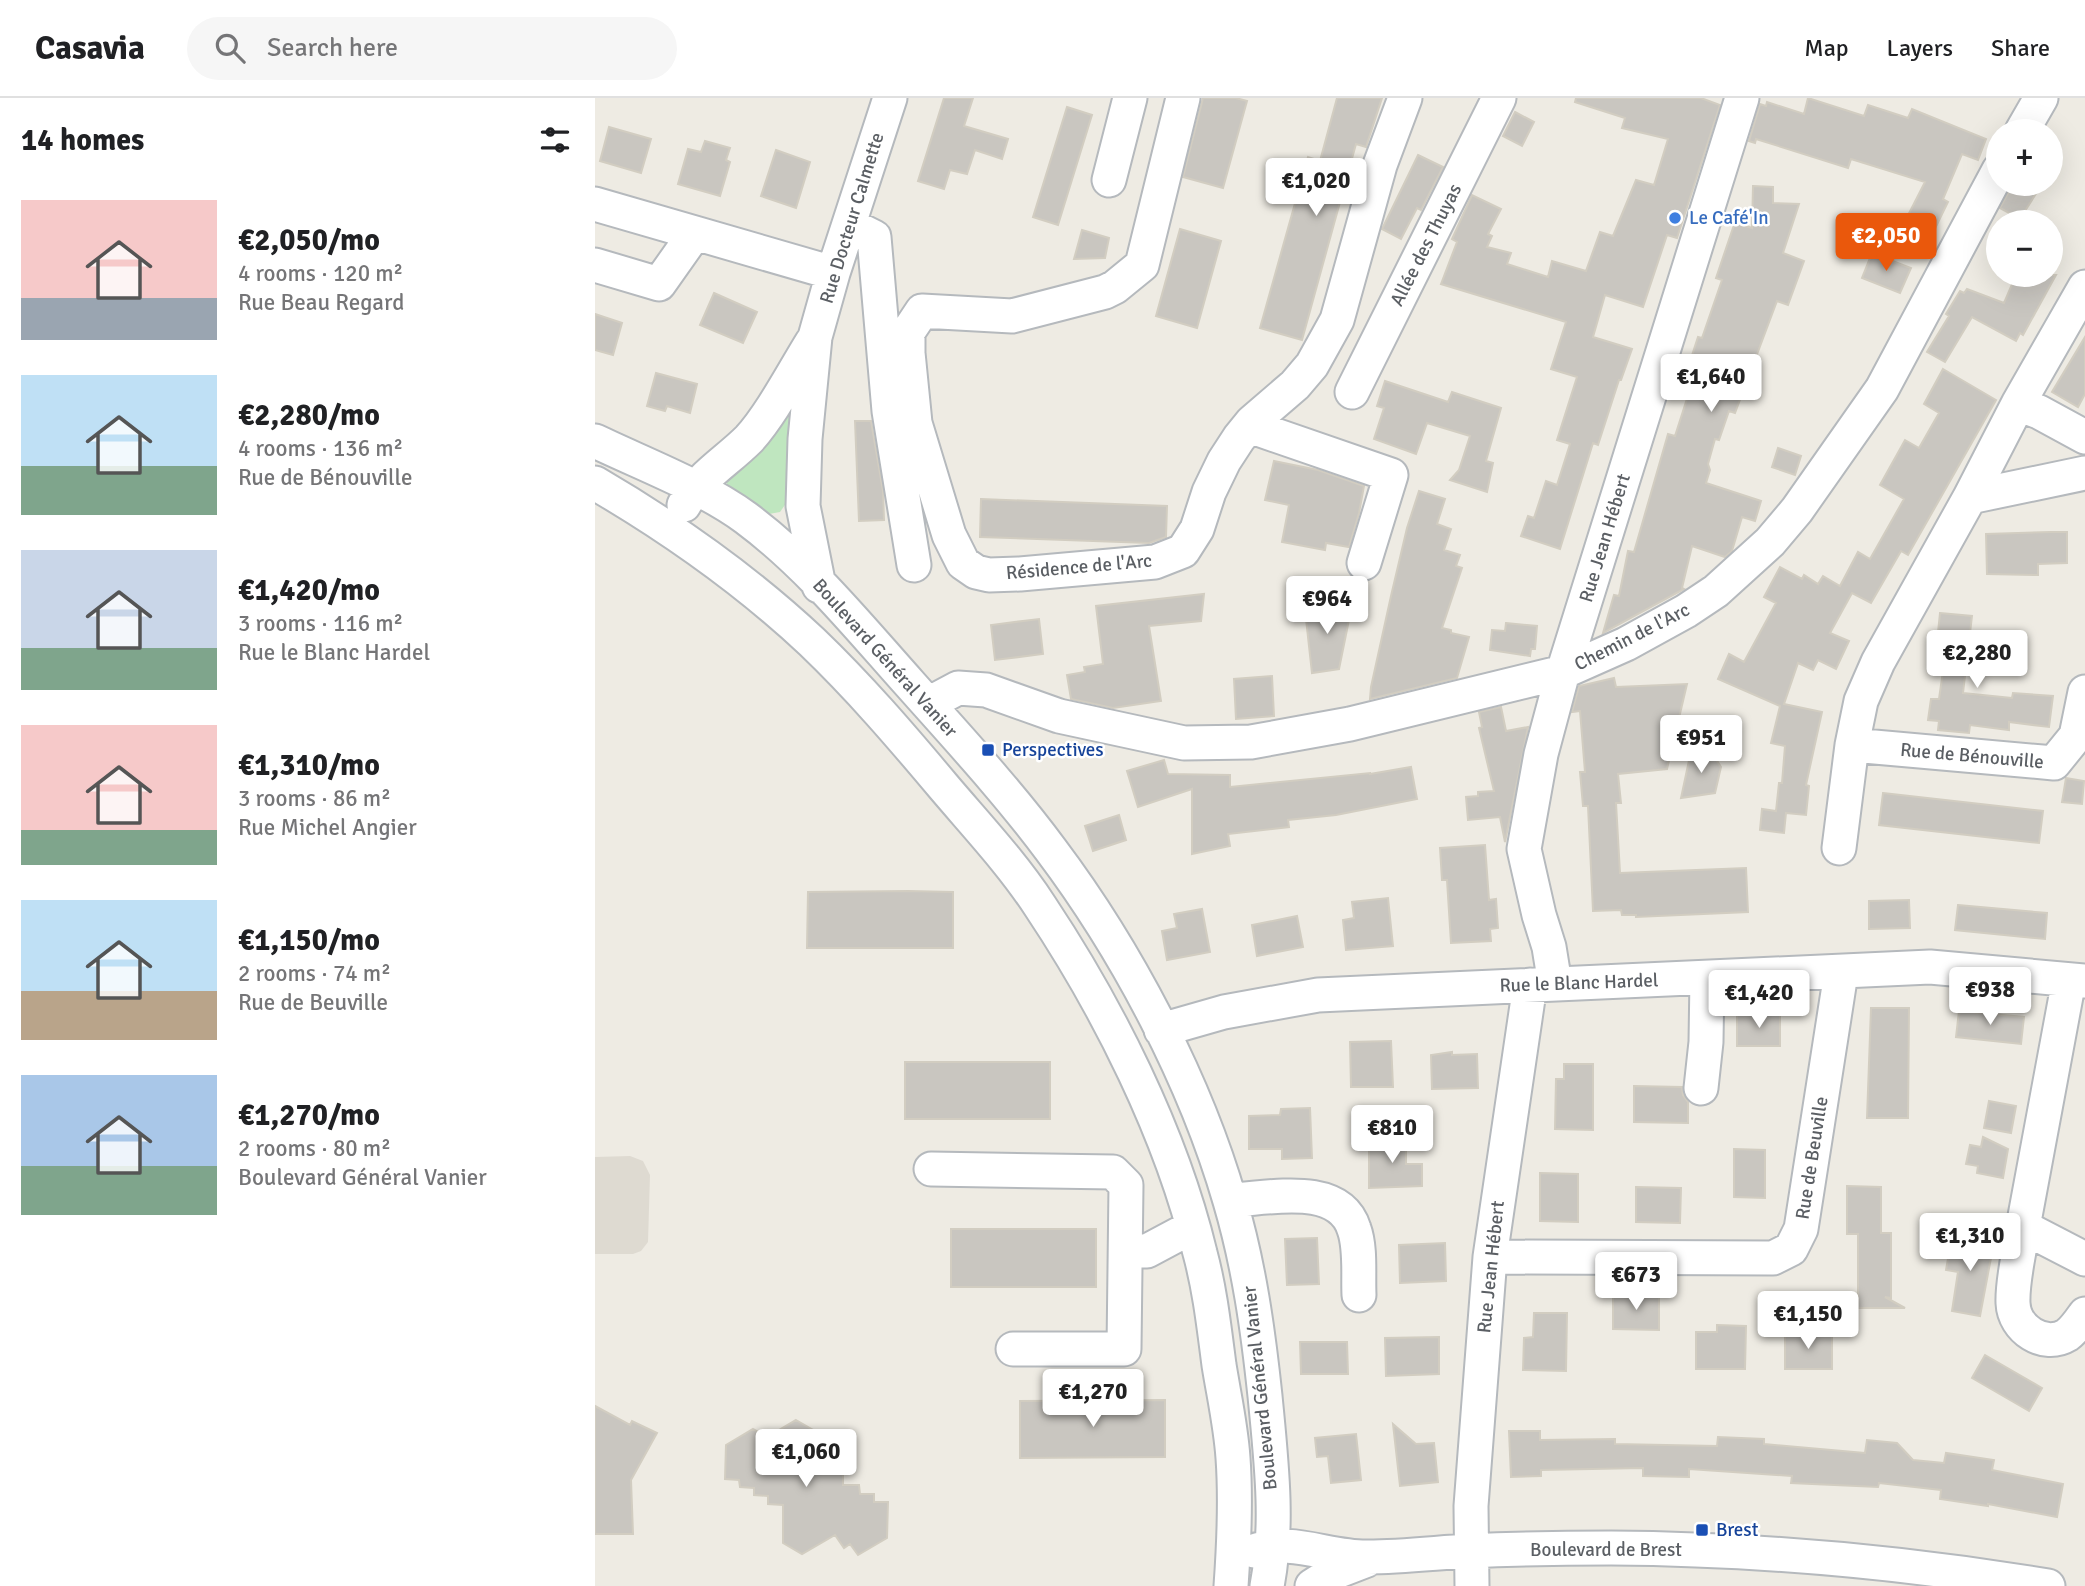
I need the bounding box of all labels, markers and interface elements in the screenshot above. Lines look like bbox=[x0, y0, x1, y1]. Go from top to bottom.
search box bbox=[187, 17, 677, 80]
text: Casavia bbox=[35, 28, 145, 69]
icon: search bbox=[211, 29, 249, 67]
text: Search here bbox=[267, 32, 398, 64]
text: Map bbox=[1804, 33, 1849, 63]
text: Layers bbox=[1887, 33, 1953, 63]
text: Share bbox=[1991, 33, 2050, 63]
map controls bbox=[1986, 119, 2063, 287]
button: + bbox=[1986, 119, 2063, 196]
icon: filters bbox=[536, 121, 574, 159]
text: 14 homes bbox=[21, 122, 144, 159]
street label: Rue Docteur Calmette bbox=[815, 130, 889, 306]
pin: €1,020 bbox=[1259, 158, 1373, 218]
text: €1,020 bbox=[1282, 166, 1350, 195]
street label: Allée des Thuyas bbox=[1385, 180, 1467, 310]
place label: Le Café'In bbox=[1689, 206, 1769, 230]
marker: Le Café'In bbox=[1667, 210, 1683, 226]
button: − bbox=[1986, 210, 2063, 287]
pin: €2,050 bbox=[1829, 214, 1943, 273]
text: €2,050 bbox=[1852, 221, 1920, 250]
text: €2,050/mo bbox=[238, 222, 380, 259]
icon: home bbox=[77, 228, 161, 312]
text: 4 rooms · 120 m² bbox=[238, 259, 403, 288]
text: Rue Beau Regard bbox=[238, 288, 404, 317]
pin: €1,640 bbox=[1654, 354, 1768, 414]
text: €1,640 bbox=[1677, 362, 1745, 391]
text: €2,280/mo bbox=[238, 397, 380, 434]
icon: home bbox=[77, 403, 161, 487]
text: 4 rooms · 136 m² bbox=[238, 434, 403, 463]
text: Rue de Bénouville bbox=[238, 463, 413, 492]
street label: Rue Jean Hébert bbox=[1574, 471, 1636, 605]
street label: Résidence de l'Arc bbox=[1005, 549, 1153, 585]
text: €1,420/mo bbox=[238, 572, 380, 609]
street label: Boulevard Général Vanier bbox=[807, 574, 963, 742]
pin: €964 bbox=[1286, 576, 1368, 636]
icon: home bbox=[77, 578, 161, 662]
text: €964 bbox=[1302, 584, 1352, 613]
street label: Chemin de l'Arc bbox=[1570, 598, 1694, 676]
text: 3 rooms · 116 m² bbox=[238, 609, 403, 638]
pin: €2,280 bbox=[1920, 630, 2034, 690]
text: Rue le Blanc Hardel bbox=[238, 638, 430, 667]
text: €2,280 bbox=[1943, 638, 2011, 667]
pin: €951 bbox=[1660, 716, 1742, 775]
text: €951 bbox=[1676, 723, 1726, 752]
place label: Perspectives bbox=[1002, 738, 1104, 762]
street label: Rue de Bénouville bbox=[1899, 738, 2045, 774]
marker: Perspectives bbox=[980, 742, 996, 758]
text: €1,310/mo bbox=[238, 747, 380, 784]
icon: home bbox=[77, 753, 161, 837]
text: 3 rooms · 86 m² bbox=[238, 784, 391, 813]
text: Rue Michel Angier bbox=[238, 813, 417, 842]
text: €1,150/mo bbox=[238, 922, 380, 959]
icon: home bbox=[77, 928, 161, 1012]
text: 2 rooms · 74 m² bbox=[238, 959, 391, 988]
street label: Rue le Blanc Hardel bbox=[1499, 968, 1659, 998]
pin: €938 bbox=[1949, 968, 2031, 1027]
pin: €1,420 bbox=[1702, 970, 1816, 1030]
text: €938 bbox=[1965, 975, 2015, 1004]
text: €1,420 bbox=[1725, 978, 1793, 1007]
text: Rue de Beuville bbox=[238, 988, 388, 1017]
street label: Rue de Beuville bbox=[1790, 1095, 1834, 1221]
text: €1,270/mo bbox=[238, 1097, 380, 1134]
icon: home bbox=[77, 1103, 161, 1187]
pin: €810 bbox=[1351, 1105, 1433, 1165]
text: €810 bbox=[1367, 1113, 1417, 1142]
text: 2 rooms · 80 m² bbox=[238, 1134, 391, 1163]
text: Boulevard Général Vanier bbox=[238, 1163, 487, 1192]
street label: Rue Jean Hébert bbox=[1472, 1199, 1510, 1334]
pin: €1,310 bbox=[1913, 1214, 2027, 1273]
text: €1,310 bbox=[1936, 1221, 2004, 1250]
pin: €673 bbox=[1595, 1252, 1677, 1312]
text: €673 bbox=[1611, 1260, 1661, 1289]
street label: Boulevard Général Vanier bbox=[1237, 1285, 1283, 1491]
pin: €1,150 bbox=[1751, 1292, 1865, 1351]
text: €1,150 bbox=[1774, 1299, 1842, 1328]
pin: €1,270 bbox=[1036, 1370, 1150, 1429]
text: €1,270 bbox=[1059, 1377, 1127, 1406]
pin: €1,060 bbox=[749, 1430, 863, 1489]
text: €1,060 bbox=[772, 1437, 840, 1466]
place label: Brest bbox=[1716, 1518, 1759, 1542]
marker: Brest bbox=[1694, 1522, 1710, 1538]
street label: Boulevard de Brest bbox=[1530, 1538, 1682, 1562]

